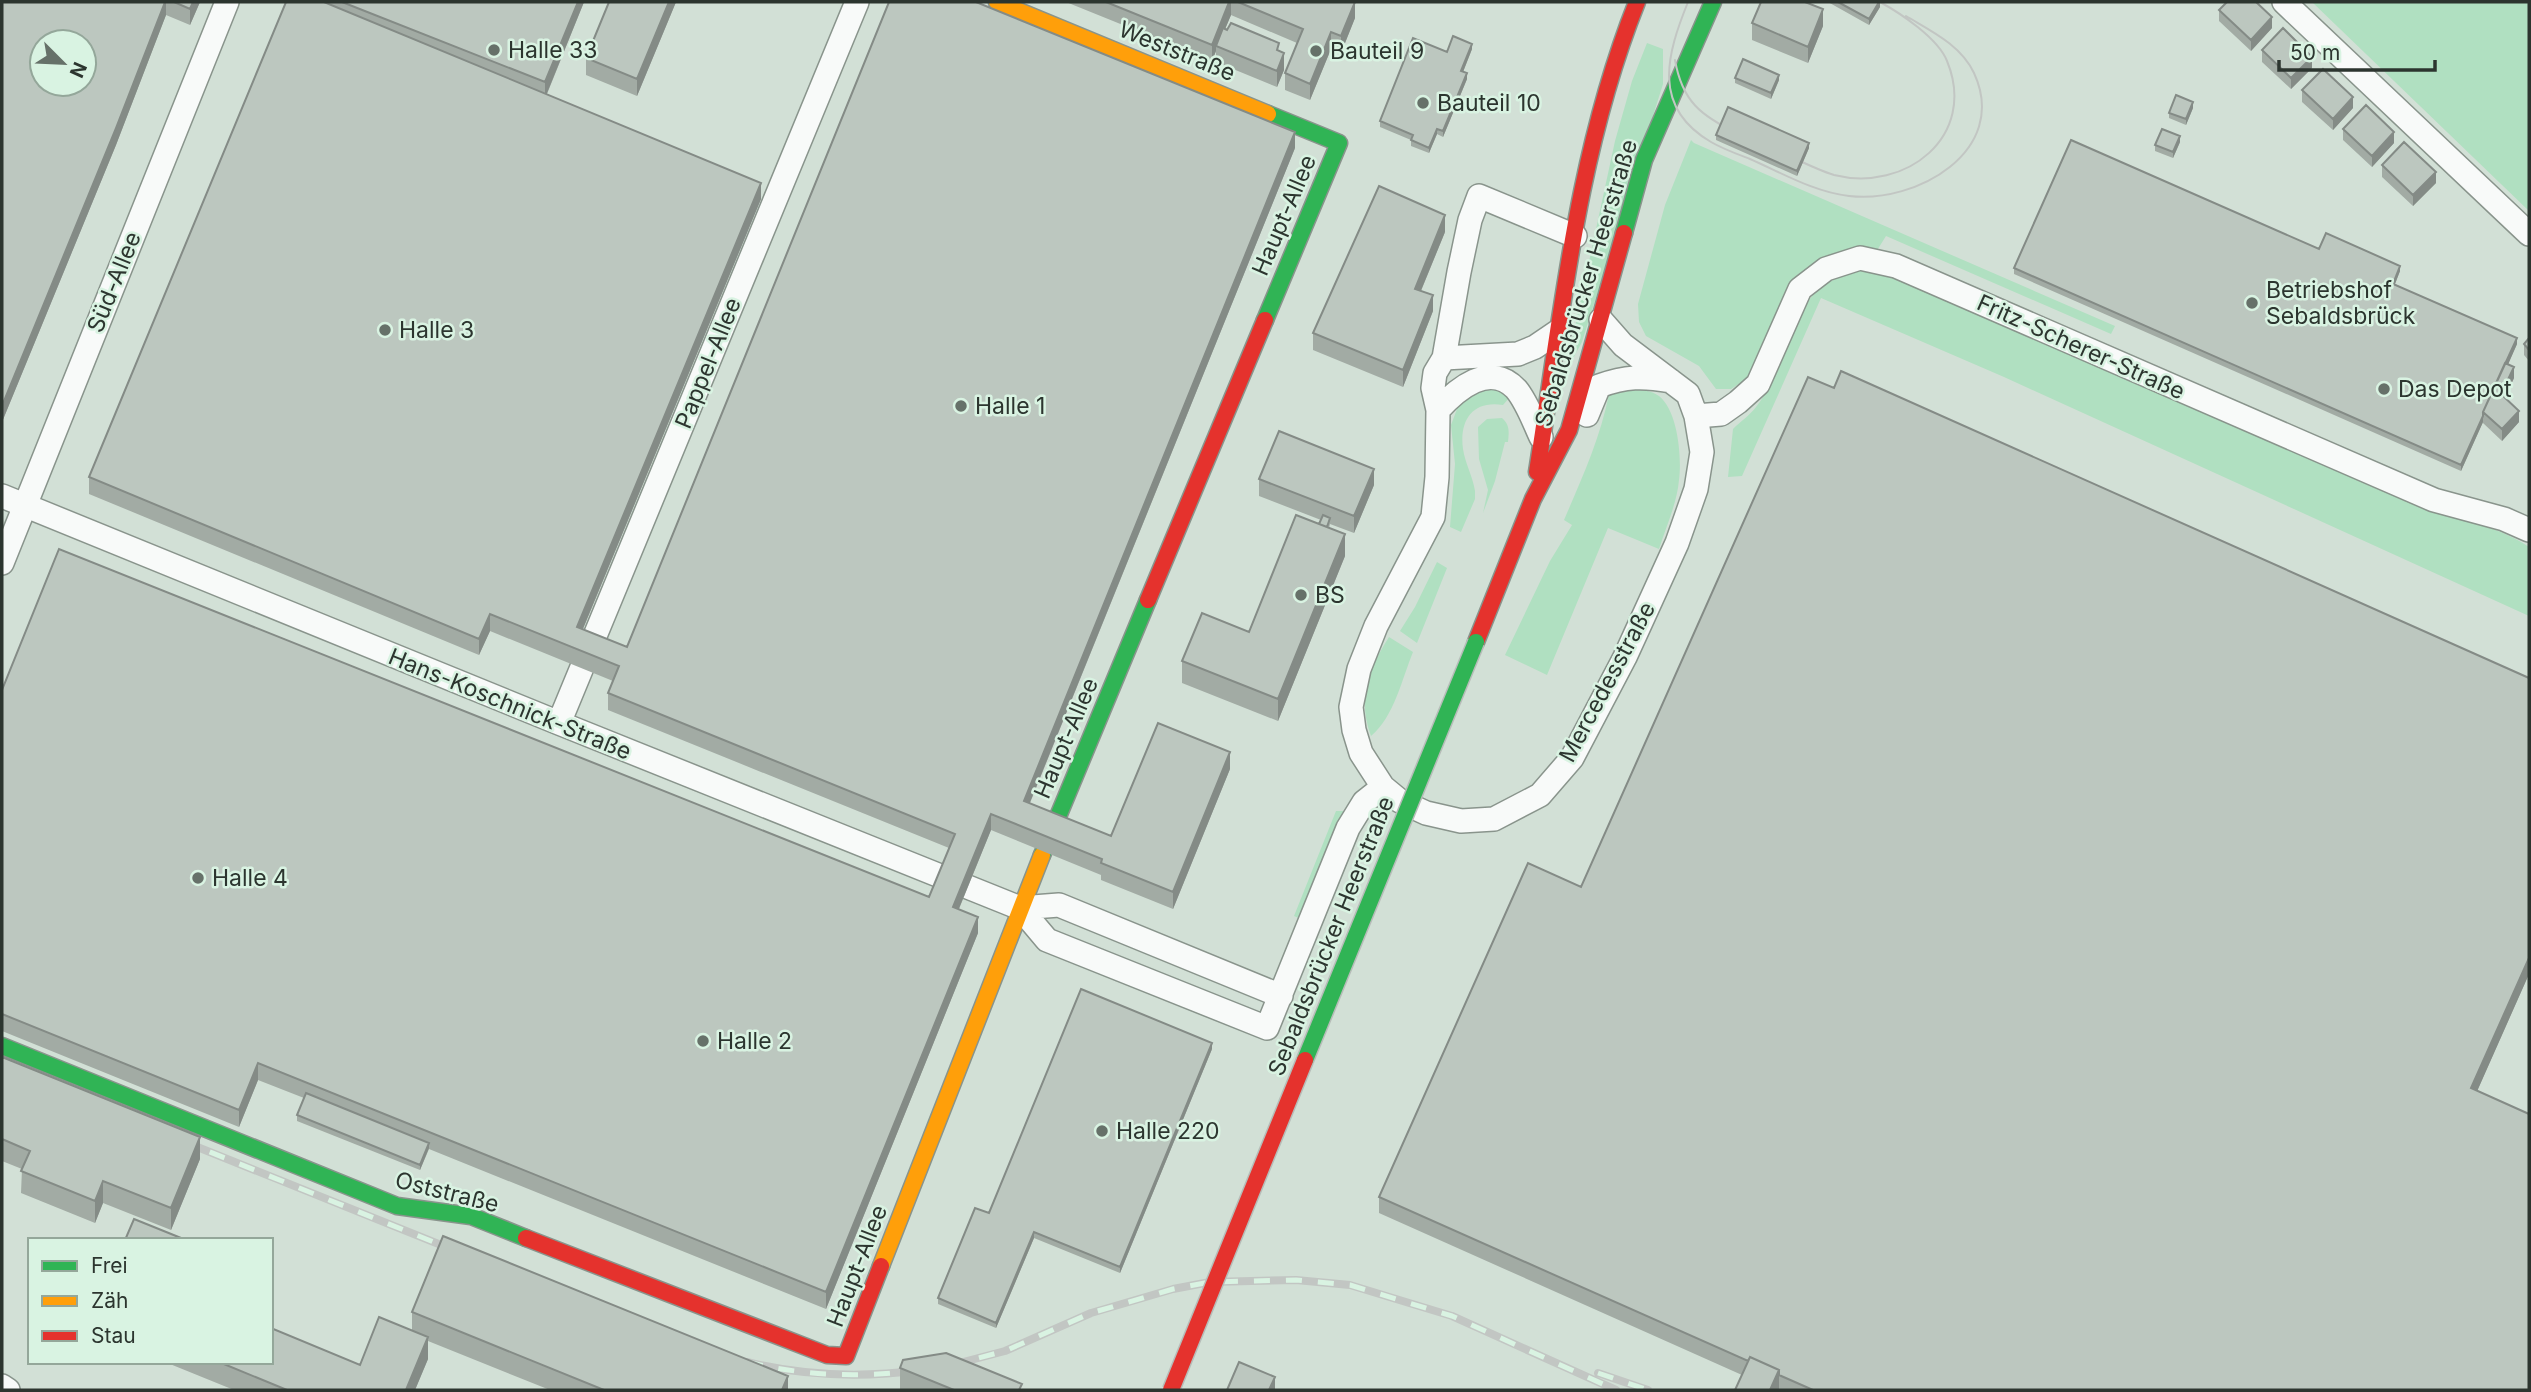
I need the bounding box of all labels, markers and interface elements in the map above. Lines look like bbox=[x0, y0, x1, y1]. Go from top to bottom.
street label: Weststraße bbox=[1115, 15, 1239, 87]
north arrow bbox=[28, 28, 98, 98]
scale bar bbox=[2279, 28, 2435, 72]
place label: Halle 33 bbox=[508, 36, 597, 64]
place label: Bauteil 9 bbox=[1330, 37, 1424, 65]
text: 50 m bbox=[2290, 40, 2340, 65]
marker: Halle 33 bbox=[486, 42, 502, 58]
marker: Bauteil 9 bbox=[1308, 43, 1324, 59]
text: N bbox=[65, 58, 92, 81]
place label: Bauteil 10 bbox=[1437, 89, 1541, 117]
marker: Bauteil 10 bbox=[1415, 95, 1431, 111]
street label: Sebaldsbrücker Heerstraße bbox=[1529, 136, 1643, 430]
street label: Haupt-Allee bbox=[1246, 150, 1322, 280]
street label: Süd-Allee bbox=[81, 228, 147, 336]
place label: Betriebshof Sebaldsbrück bbox=[2266, 276, 2416, 330]
street label: Fritz-Scherer-Straße bbox=[1973, 289, 2189, 405]
street label: Pappel-Allee bbox=[669, 294, 747, 432]
marker: Betriebshof Sebaldsbrück bbox=[2244, 295, 2260, 311]
place label: Halle 3 bbox=[399, 316, 474, 344]
marker: Halle 3 bbox=[377, 322, 393, 338]
place label: Das Depot bbox=[2398, 375, 2512, 403]
marker: Das Depot bbox=[2376, 381, 2392, 397]
place label: Halle 1 bbox=[975, 392, 1045, 420]
marker: Halle 1 bbox=[953, 398, 969, 414]
place label: BS bbox=[1315, 581, 1345, 609]
marker: BS bbox=[1293, 587, 1309, 603]
street label: Mercedesstraße bbox=[1553, 597, 1661, 767]
street label: Hans-Koschnick-Straße bbox=[384, 642, 636, 766]
street label: Haupt-Allee bbox=[1028, 673, 1104, 803]
street label: Sebaldsbrücker Heerstraße bbox=[1262, 792, 1400, 1080]
place label: Halle 4 bbox=[212, 864, 288, 892]
marker: Halle 4 bbox=[190, 870, 206, 886]
place label: Halle 2 bbox=[717, 1027, 792, 1055]
marker: Halle 2 bbox=[695, 1033, 711, 1049]
place label: Halle 220 bbox=[1116, 1117, 1220, 1145]
marker: Halle 220 bbox=[1094, 1123, 1110, 1139]
street label: Oststraße bbox=[392, 1166, 502, 1218]
street label: Haupt-Allee bbox=[821, 1201, 893, 1331]
legend bbox=[28, 1238, 273, 1364]
text: Frei bbox=[91, 1253, 128, 1278]
text: Zäh bbox=[91, 1288, 128, 1313]
text: Stau bbox=[91, 1323, 136, 1348]

